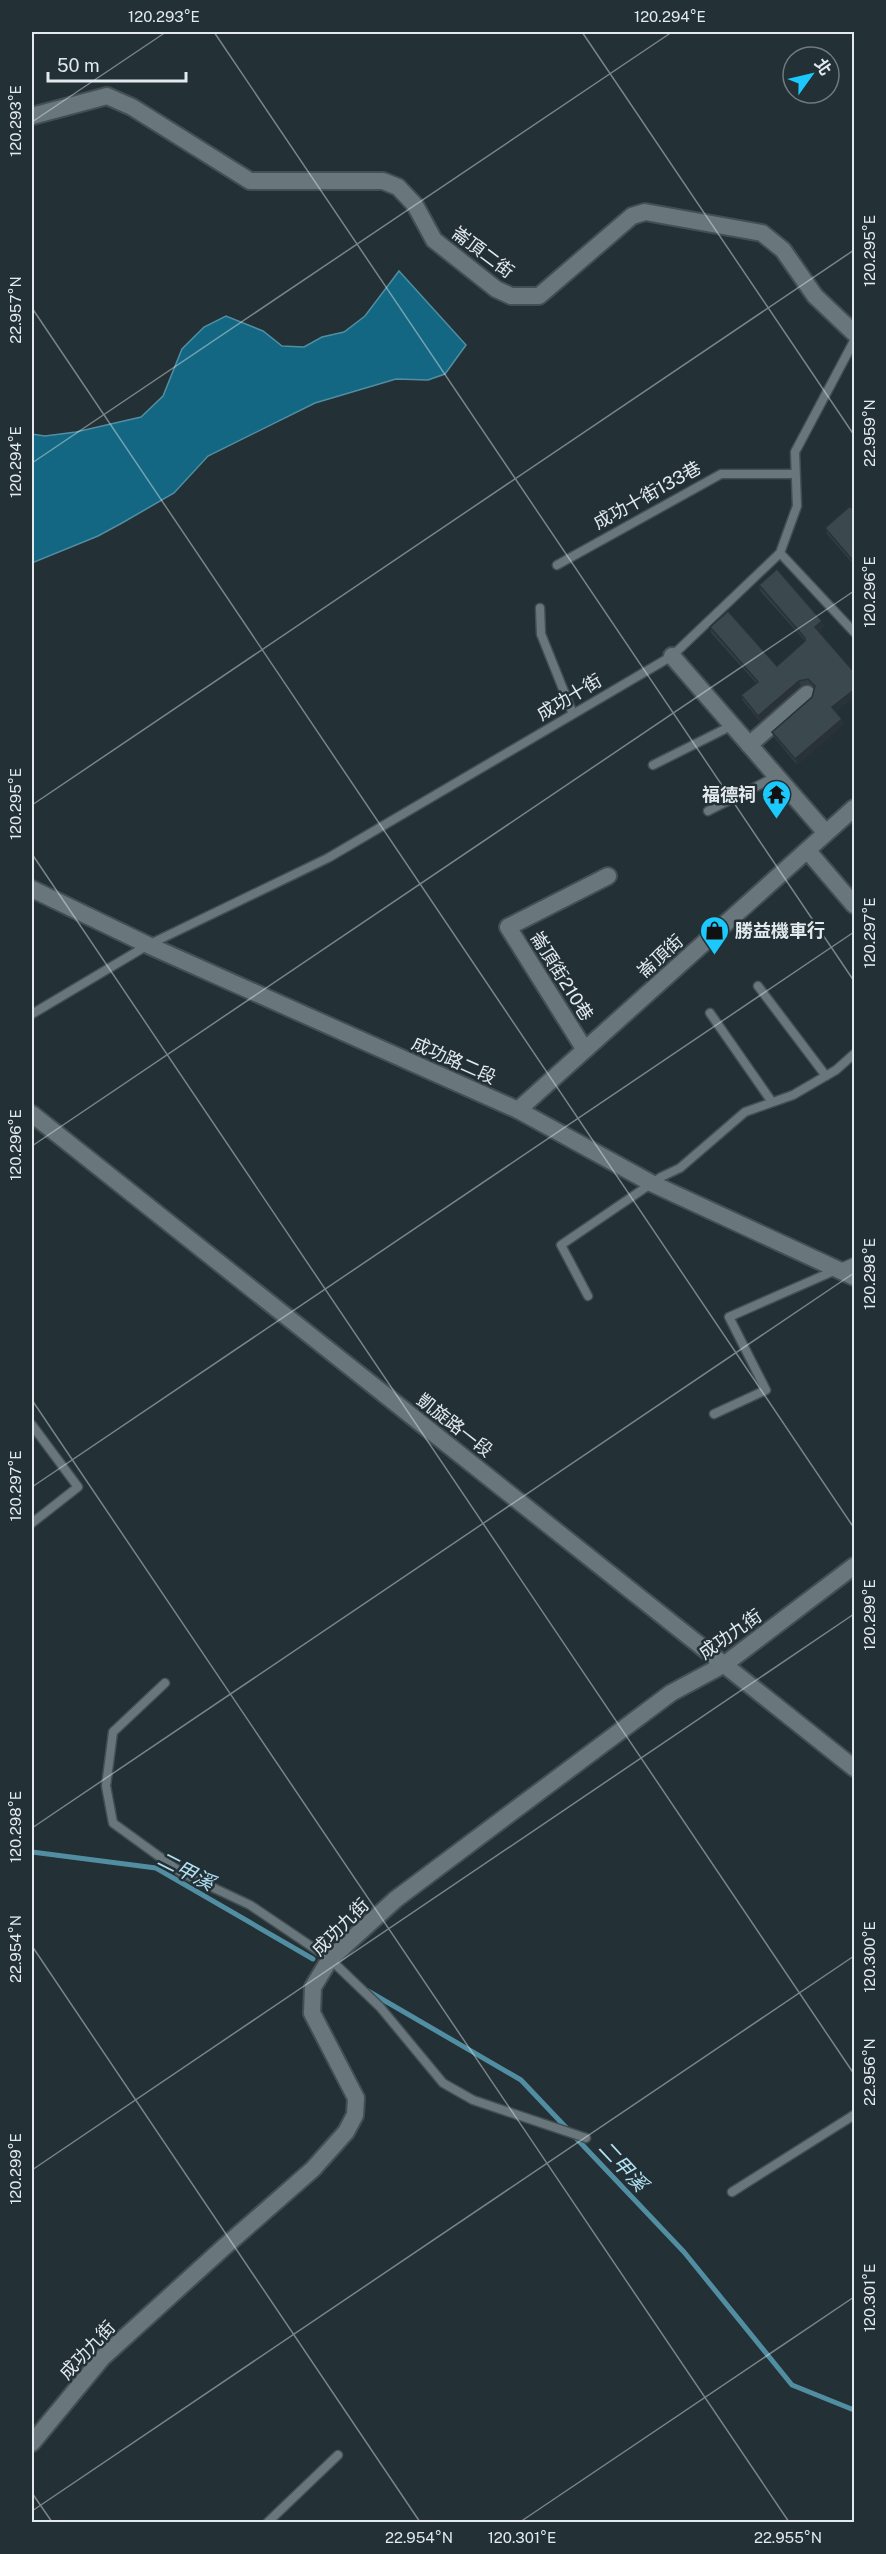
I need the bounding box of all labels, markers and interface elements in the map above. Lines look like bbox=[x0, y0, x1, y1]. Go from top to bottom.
text: 120.293°E bbox=[128, 8, 200, 25]
text: 120.294°E bbox=[634, 8, 706, 25]
scale bar bbox=[48, 45, 186, 83]
north arrow bbox=[781, 45, 841, 105]
text: 50 m bbox=[57, 55, 100, 76]
text: 北 bbox=[811, 55, 835, 79]
text: 120.293°E bbox=[7, 85, 24, 157]
text: 120.295°E bbox=[861, 215, 878, 287]
street label: 崙頂二街 bbox=[448, 222, 518, 282]
text: 22.957°N bbox=[7, 276, 24, 344]
text: 22.959°N bbox=[861, 399, 878, 467]
text: 120.294°E bbox=[7, 426, 24, 498]
street label: 成功十街133巷 bbox=[589, 457, 705, 533]
text: 120.296°E bbox=[861, 556, 878, 628]
street label: 成功十街 bbox=[533, 669, 605, 725]
text: 120.295°E bbox=[7, 768, 24, 840]
temple icon: 福德祠 bbox=[761, 778, 793, 820]
place label: 福德祠 bbox=[702, 784, 756, 805]
text: 120.297°E bbox=[861, 897, 878, 969]
shop icon: 勝益機車行 bbox=[698, 914, 730, 956]
place label: 勝益機車行 bbox=[735, 920, 825, 941]
street label: 崙頂街210巷 bbox=[526, 928, 598, 1024]
street label: 崙頂街 bbox=[633, 930, 687, 982]
street label: 成功路二段 bbox=[409, 1032, 499, 1088]
text: 120.296°E bbox=[7, 1109, 24, 1181]
text: 120.298°E bbox=[861, 1238, 878, 1310]
street label: 凱旋路一段 bbox=[413, 1389, 497, 1461]
text: 120.297°E bbox=[7, 1450, 24, 1522]
text: 120.299°E bbox=[861, 1579, 878, 1651]
street label: 成功九街 bbox=[694, 1605, 766, 1663]
text: 120.298°E bbox=[7, 1791, 24, 1863]
water label: 二甲溪 bbox=[154, 1847, 221, 1897]
street label: 成功九街 bbox=[307, 1894, 373, 1960]
text: 22.954°N bbox=[7, 1915, 24, 1983]
text: 120.300°E bbox=[861, 1921, 878, 1993]
text: 22.956°N bbox=[861, 2038, 878, 2106]
text: 120.299°E bbox=[7, 2133, 24, 2205]
water label: 二甲溪 bbox=[594, 2136, 654, 2198]
text: 120.301°E bbox=[861, 2264, 878, 2332]
street label: 成功九街 bbox=[55, 2317, 119, 2383]
text: 22.954°N bbox=[385, 2529, 453, 2546]
text: 120.301°E bbox=[488, 2529, 556, 2546]
text: 22.955°N bbox=[754, 2529, 822, 2546]

